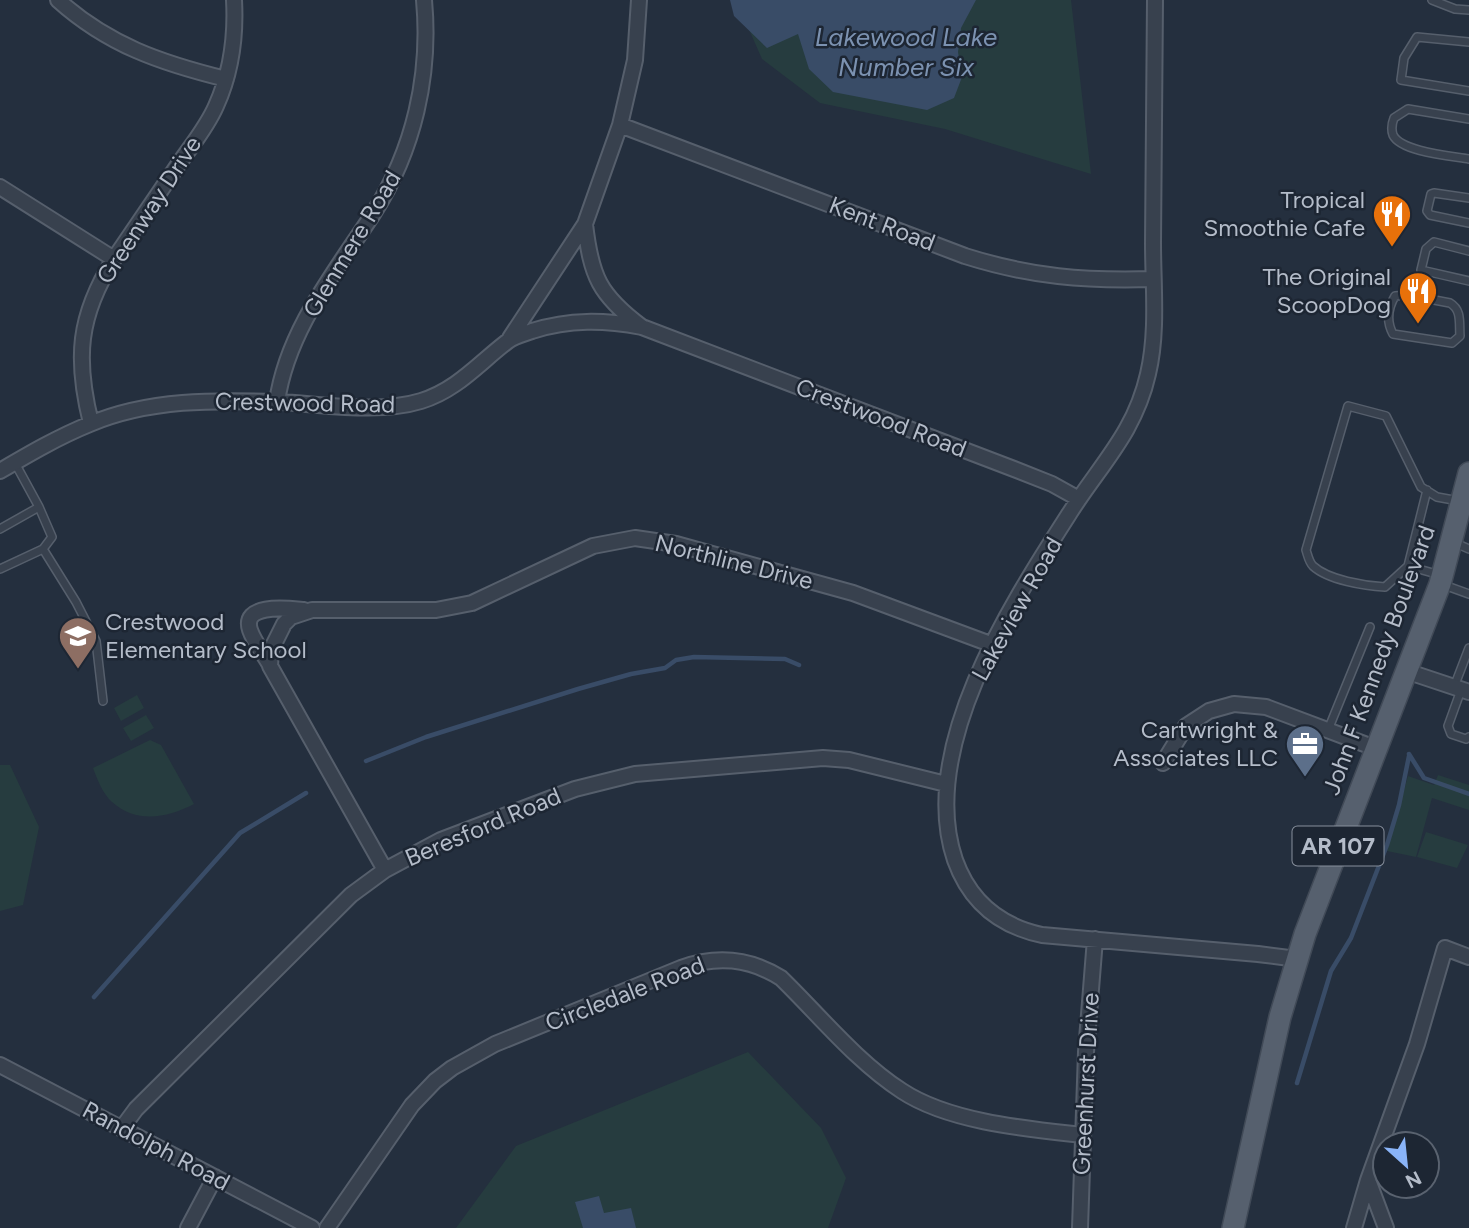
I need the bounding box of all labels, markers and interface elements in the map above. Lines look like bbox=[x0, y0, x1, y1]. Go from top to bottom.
water label: Lakewood Lake Number Six bbox=[815, 21, 997, 83]
street label: Greenway Drive bbox=[90, 130, 207, 289]
street label: Glenmere Road bbox=[296, 165, 407, 322]
place label: Tropical Smoothie Cafe bbox=[1204, 185, 1365, 242]
street label: Kent Road bbox=[825, 190, 939, 257]
restaurant icon: Tropical Smoothie Cafe bbox=[1371, 193, 1413, 248]
place label: The Original ScoopDog bbox=[1262, 262, 1391, 319]
restaurant icon: The Original ScoopDog bbox=[1397, 270, 1439, 325]
street label: Crestwood Road bbox=[792, 372, 971, 463]
street label: Crestwood Road bbox=[215, 386, 395, 419]
street label: John F Kennedy Boulevard bbox=[1316, 521, 1441, 799]
street label: Northline Drive bbox=[652, 528, 816, 595]
street label: Lakeview Road bbox=[965, 532, 1068, 686]
place label: Crestwood Elementary School bbox=[105, 607, 307, 664]
school or university icon: Crestwood Elementary School bbox=[57, 615, 99, 670]
place label: Cartwright & Associates LLC bbox=[1113, 715, 1279, 772]
office icon: Cartwright & Associates LLC bbox=[1284, 723, 1326, 778]
street label: Beresford Road bbox=[401, 781, 565, 872]
road number: AR 107 bbox=[1292, 826, 1384, 866]
street label: Circledale Road bbox=[541, 950, 709, 1037]
street label: Greenhurst Drive bbox=[1066, 992, 1105, 1176]
street label: Randolph Road bbox=[78, 1095, 235, 1197]
north arrow bbox=[1371, 1130, 1441, 1200]
text: N bbox=[1402, 1166, 1425, 1193]

